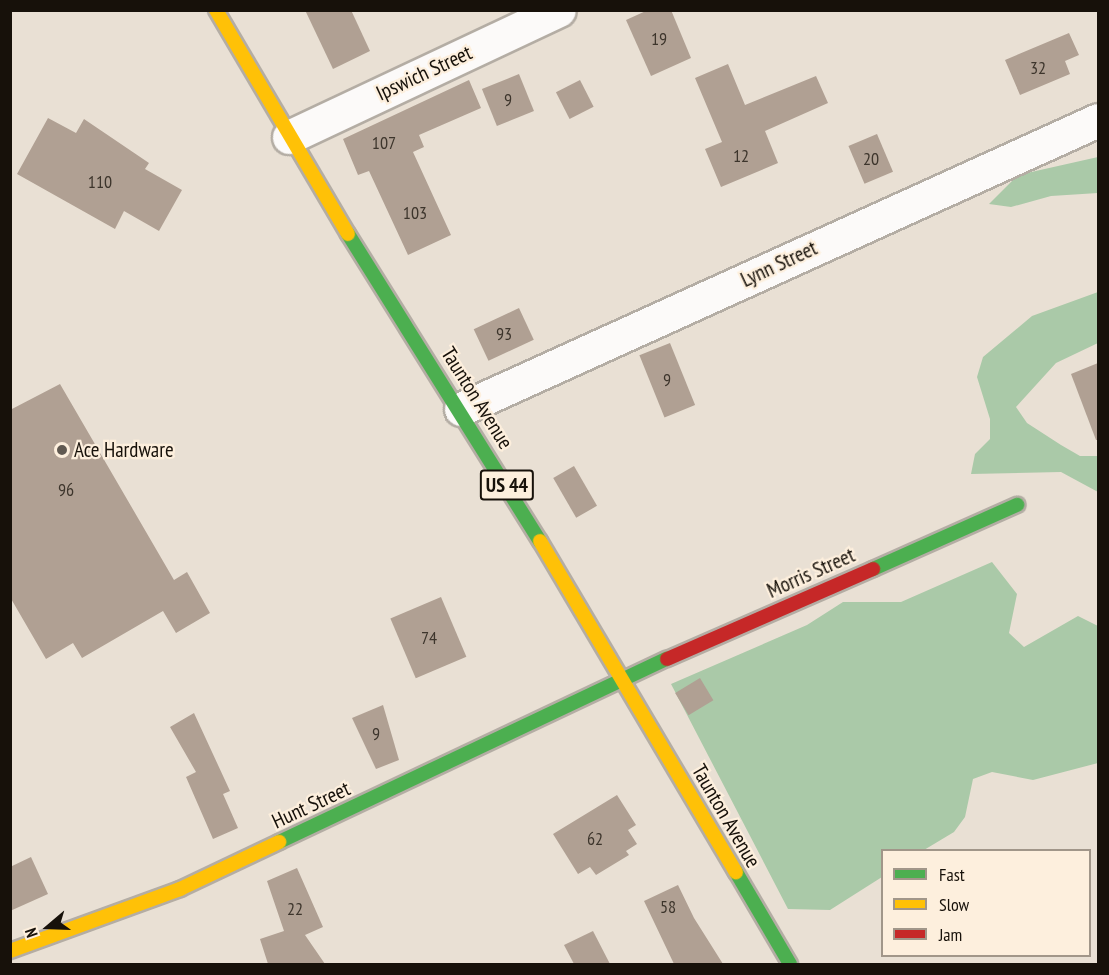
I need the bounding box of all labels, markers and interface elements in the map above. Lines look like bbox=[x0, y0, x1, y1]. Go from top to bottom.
house number: 19 bbox=[651, 28, 667, 50]
street label: Ipswich Street bbox=[372, 40, 476, 106]
house number: 32 bbox=[1030, 57, 1046, 79]
house number: 9 bbox=[504, 89, 512, 111]
house number: 107 bbox=[372, 132, 396, 154]
house number: 12 bbox=[733, 145, 749, 167]
house number: 20 bbox=[863, 148, 879, 170]
house number: 110 bbox=[88, 171, 112, 193]
house number: 103 bbox=[403, 202, 427, 224]
street label: Lynn Street bbox=[737, 235, 821, 293]
house number: 93 bbox=[496, 323, 512, 345]
street label: Taunton Avenue bbox=[436, 342, 518, 454]
house number: 9 bbox=[663, 369, 671, 391]
place label: Ace Hardware bbox=[74, 437, 174, 463]
marker: Ace Hardware bbox=[55, 443, 69, 457]
road number: US 44 bbox=[478, 468, 536, 502]
house number: 96 bbox=[58, 479, 74, 501]
street label: Morris Street bbox=[763, 542, 859, 604]
house number: 74 bbox=[421, 627, 437, 649]
house number: 9 bbox=[372, 723, 380, 745]
street label: Taunton Avenue bbox=[686, 760, 766, 872]
street label: Hunt Street bbox=[268, 776, 354, 834]
house number: 62 bbox=[587, 828, 603, 850]
legend bbox=[881, 849, 1091, 957]
text: Fast bbox=[939, 863, 965, 886]
text: Slow bbox=[939, 893, 969, 916]
house number: 58 bbox=[660, 896, 676, 918]
north arrow bbox=[18, 897, 78, 957]
house number: 22 bbox=[287, 898, 303, 920]
text: Jam bbox=[939, 923, 962, 946]
text: N bbox=[20, 926, 42, 940]

